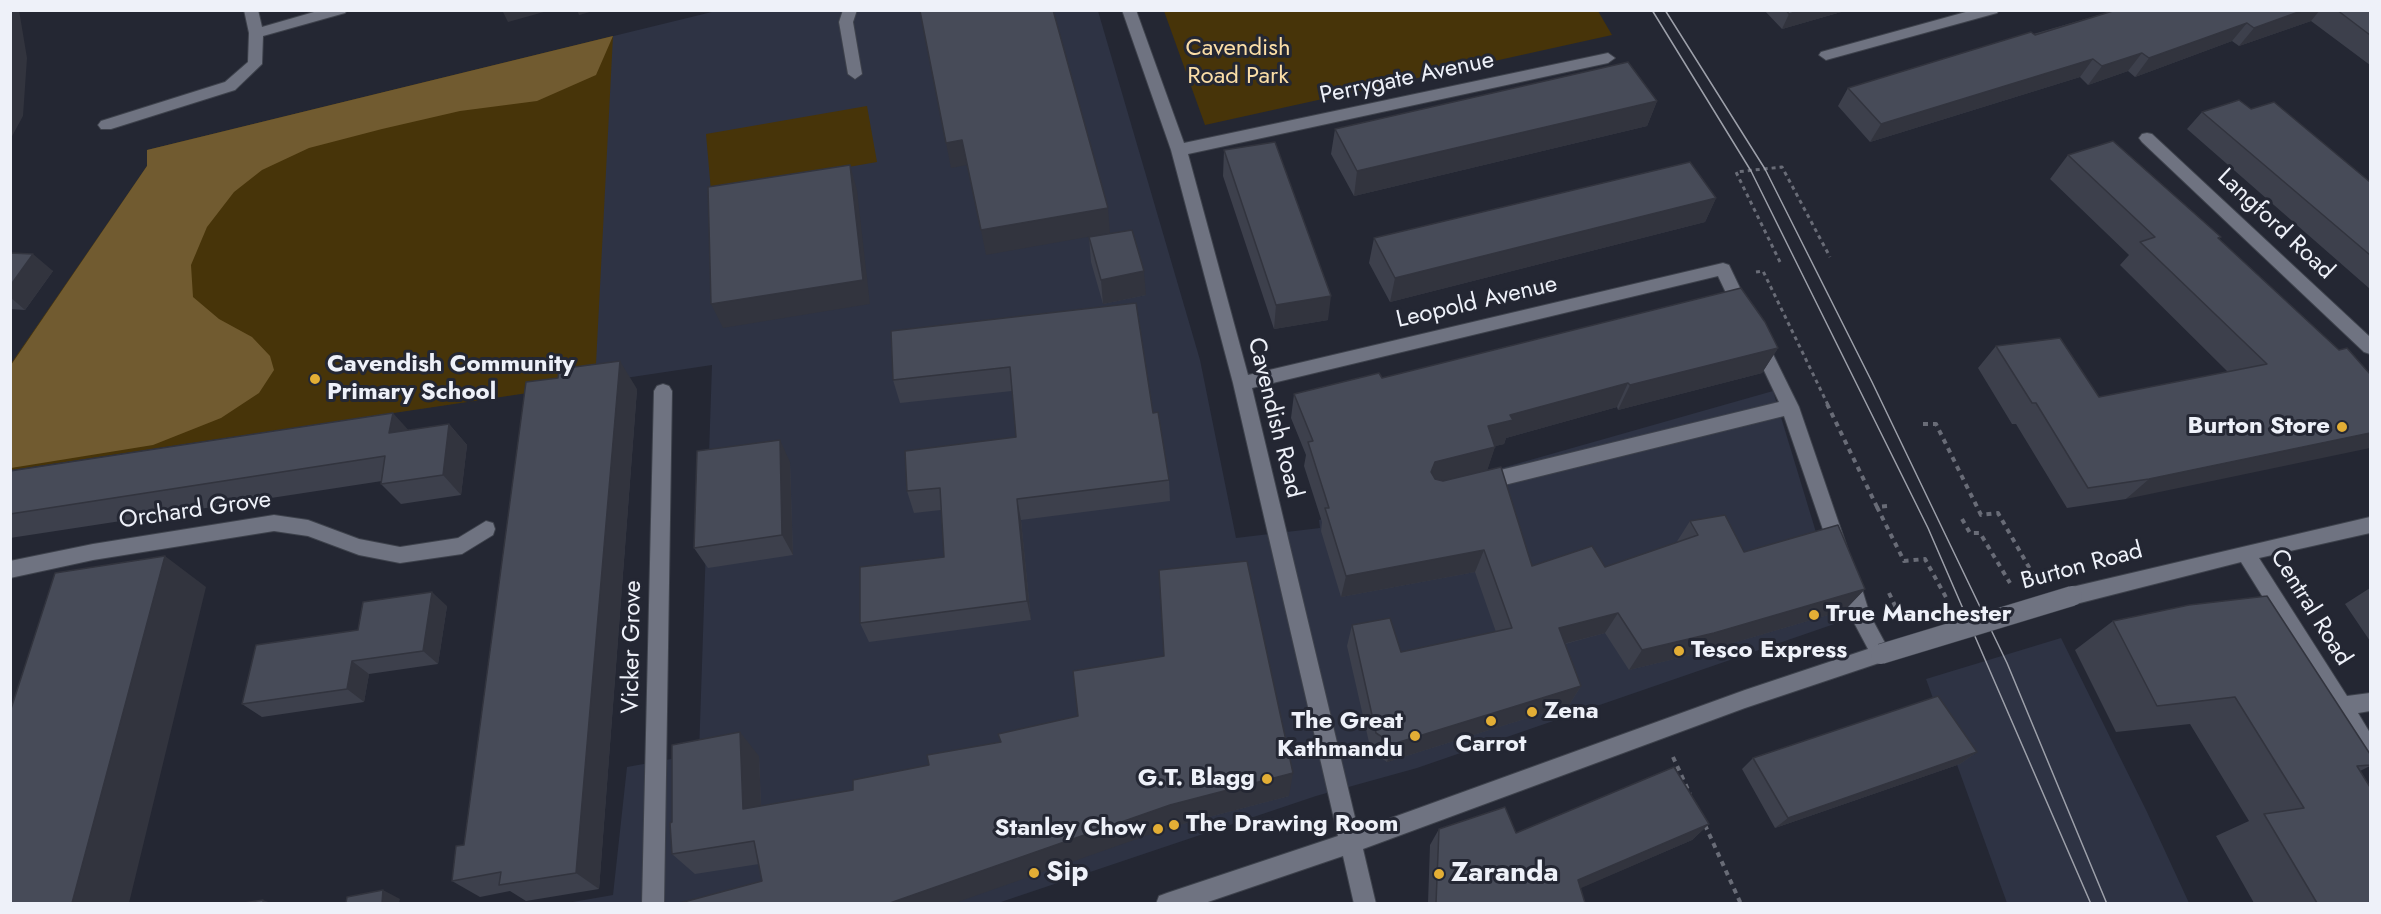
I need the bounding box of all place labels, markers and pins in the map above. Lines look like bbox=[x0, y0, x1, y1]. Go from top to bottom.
place label: Cavendish Community Primary School bbox=[327, 351, 574, 407]
marker: Cavendish Community Primary School bbox=[308, 372, 322, 386]
place label: Burton Store bbox=[2188, 413, 2330, 441]
marker: Burton Store bbox=[2335, 420, 2349, 434]
place label: True Manchester bbox=[1826, 601, 2012, 629]
marker: True Manchester bbox=[1807, 608, 1821, 622]
place label: Tesco Express bbox=[1691, 637, 1847, 665]
marker: Tesco Express bbox=[1672, 644, 1686, 658]
place label: Zena bbox=[1544, 698, 1599, 726]
marker: Zena bbox=[1525, 705, 1539, 719]
place label: The Great Kathmandu bbox=[1277, 708, 1403, 764]
marker: Carrot bbox=[1484, 714, 1498, 728]
marker: The Great Kathmandu bbox=[1408, 729, 1422, 743]
place label: Carrot bbox=[1456, 731, 1526, 759]
place label: G.T. Blagg bbox=[1138, 765, 1255, 793]
marker: G.T. Blagg bbox=[1260, 772, 1274, 786]
place label: The Drawing Room bbox=[1186, 811, 1398, 839]
place label: Stanley Chow bbox=[995, 815, 1146, 843]
marker: The Drawing Room bbox=[1167, 818, 1181, 832]
marker: Stanley Chow bbox=[1151, 822, 1165, 836]
place label: Sip bbox=[1046, 856, 1089, 890]
place label: Zaranda bbox=[1451, 857, 1559, 891]
marker: Sip bbox=[1027, 866, 1041, 880]
marker: Zaranda bbox=[1432, 867, 1446, 881]

